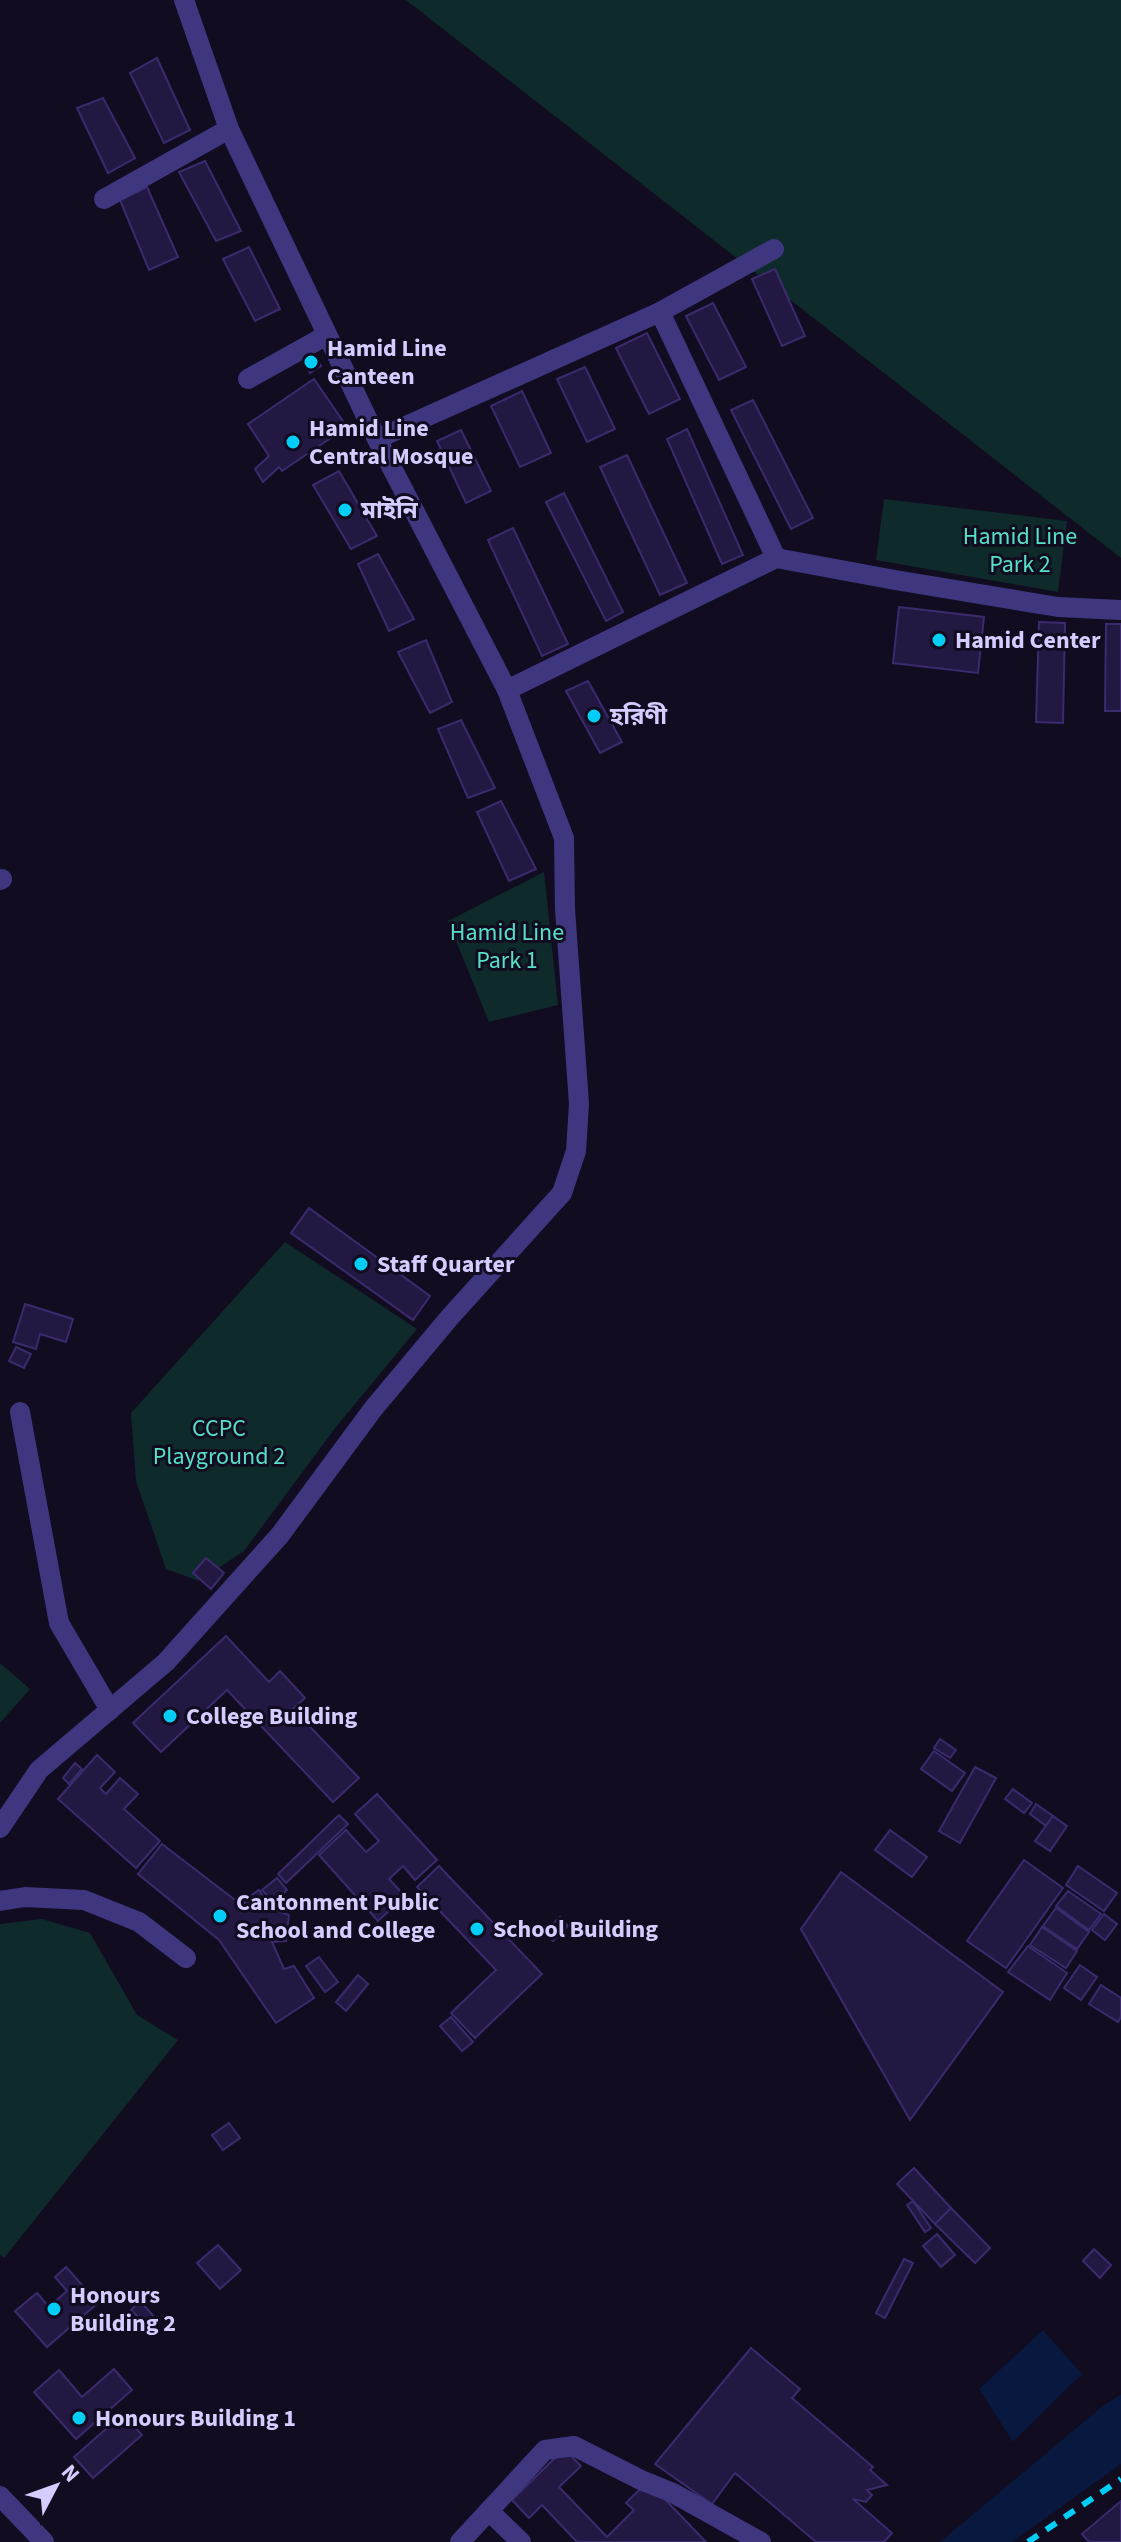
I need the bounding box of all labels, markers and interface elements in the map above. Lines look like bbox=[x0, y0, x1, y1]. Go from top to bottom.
place label: Hamid Line Canteen bbox=[327, 331, 447, 394]
marker: Hamid Line Canteen bbox=[302, 353, 320, 371]
place label: Hamid Line Central Mosque bbox=[309, 411, 473, 474]
marker: Hamid Line Central Mosque bbox=[284, 433, 302, 451]
place label: মাইনি bbox=[360, 493, 419, 528]
marker: মাইনি bbox=[336, 501, 354, 519]
park label: Hamid Line Park 2 bbox=[963, 519, 1077, 582]
place label: Hamid Center bbox=[955, 623, 1101, 658]
marker: Hamid Center bbox=[930, 631, 948, 649]
place label: হরিণী bbox=[609, 699, 668, 734]
marker: হরিণী bbox=[585, 707, 603, 725]
park label: Hamid Line Park 1 bbox=[450, 915, 564, 978]
place label: Staff Quarter bbox=[377, 1247, 515, 1282]
marker: Staff Quarter bbox=[352, 1255, 370, 1273]
park label: CCPC Playground 2 bbox=[153, 1411, 285, 1474]
place label: College Building bbox=[186, 1699, 358, 1734]
marker: College Building bbox=[161, 1707, 179, 1725]
place label: Cantonment Public School and College bbox=[236, 1885, 439, 1948]
marker: Cantonment Public School and College bbox=[211, 1907, 229, 1925]
place label: School Building bbox=[493, 1912, 658, 1947]
marker: School Building bbox=[468, 1920, 486, 1938]
place label: Honours Building 2 bbox=[70, 2278, 176, 2341]
marker: Honours Building 2 bbox=[45, 2300, 63, 2318]
place label: Honours Building 1 bbox=[95, 2401, 296, 2436]
marker: Honours Building 1 bbox=[70, 2409, 88, 2427]
north arrow bbox=[16, 2446, 96, 2526]
text: N bbox=[53, 2458, 87, 2490]

